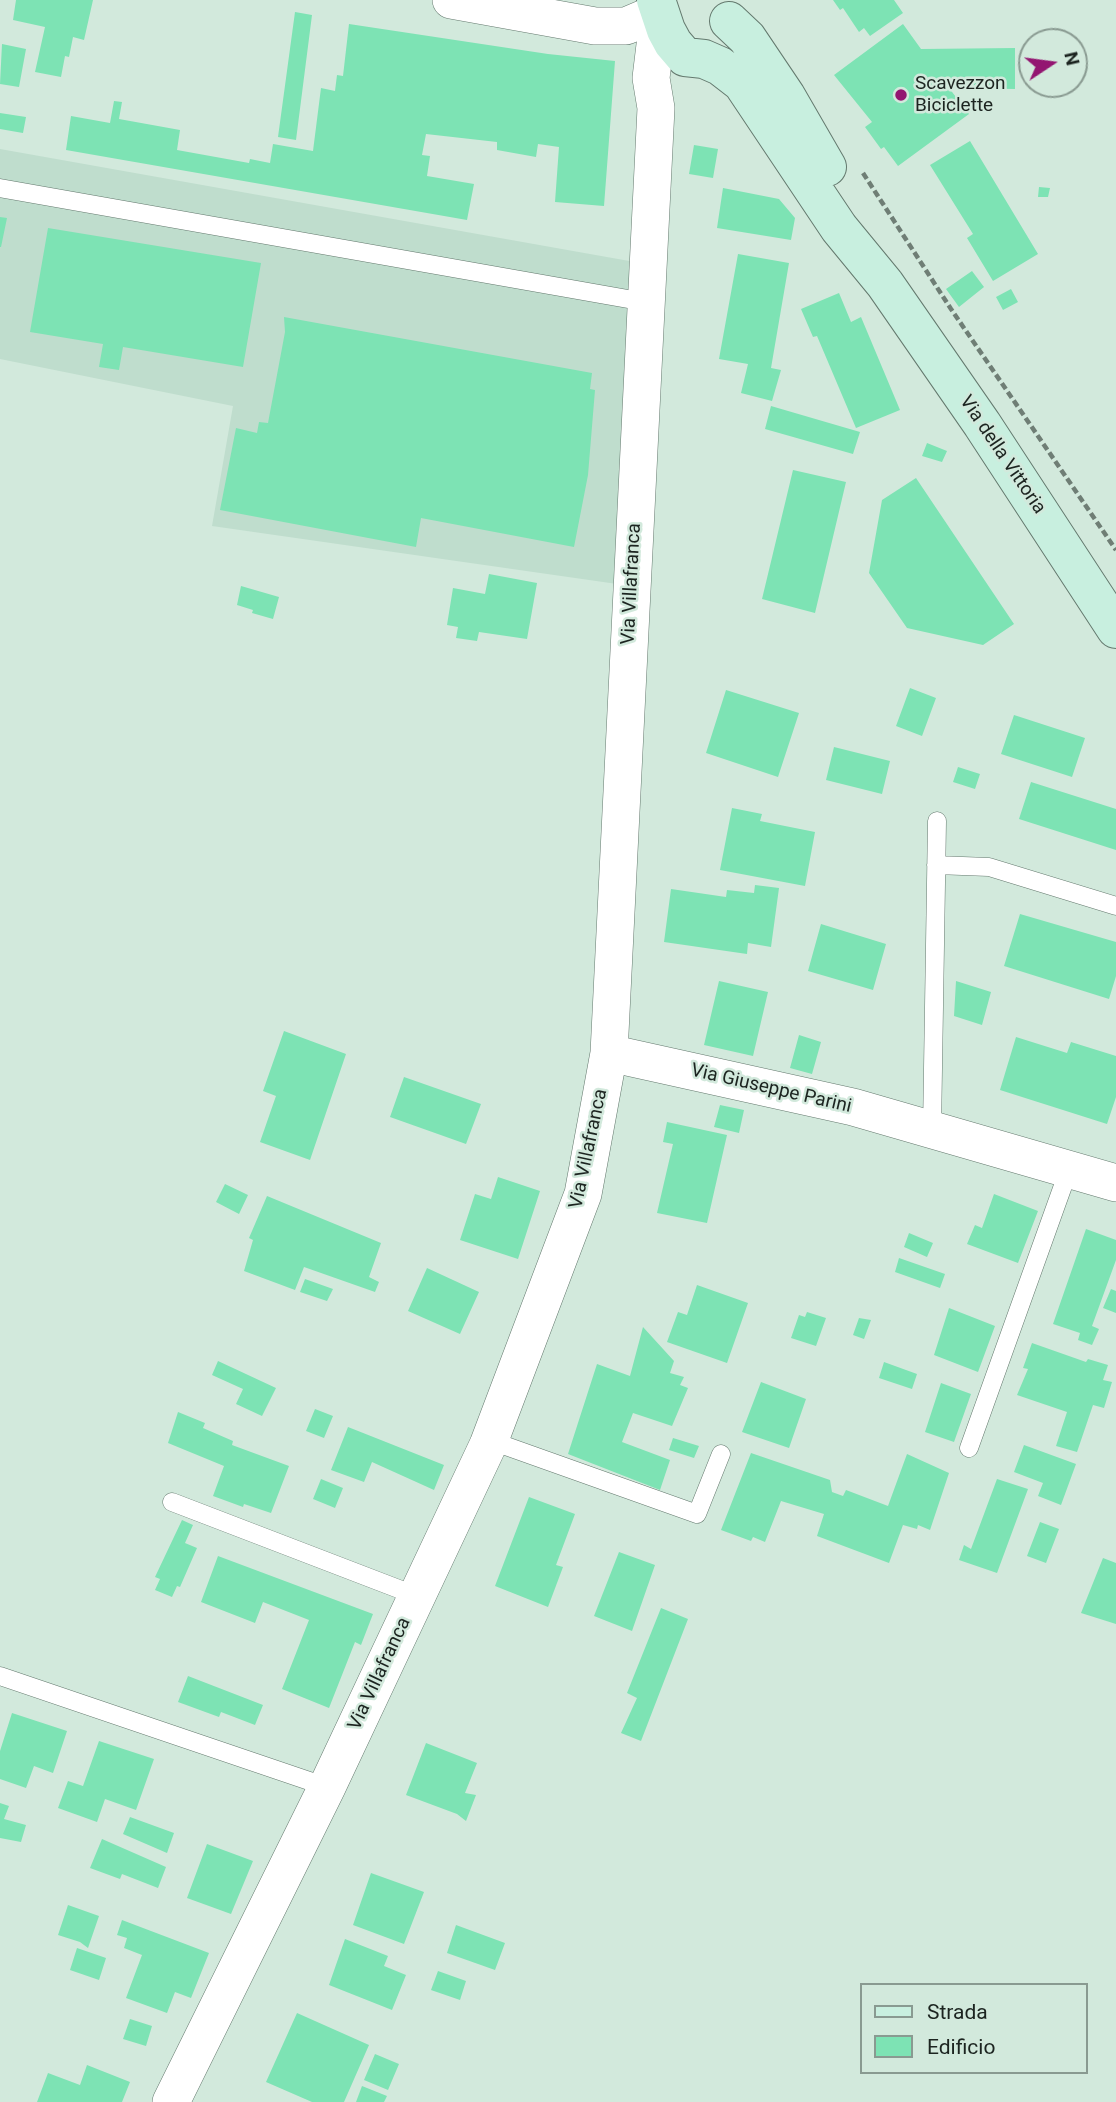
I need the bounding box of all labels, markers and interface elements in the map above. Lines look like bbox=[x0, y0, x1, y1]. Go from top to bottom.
north arrow bbox=[1018, 28, 1088, 98]
text: N bbox=[1059, 49, 1085, 68]
place label: Scavezzon Biciclette bbox=[915, 73, 1006, 117]
marker: Scavezzon Biciclette bbox=[893, 87, 909, 103]
street label: Via della Vittoria bbox=[954, 391, 1050, 519]
street label: Via Villafranca bbox=[617, 523, 647, 645]
street label: Via Giuseppe Parini bbox=[688, 1059, 854, 1119]
street label: Via Villafranca bbox=[565, 1087, 613, 1211]
street label: Via Villafranca bbox=[344, 1614, 416, 1734]
legend bbox=[860, 1983, 1088, 2074]
text: Strada bbox=[927, 2000, 988, 2024]
text: Edificio bbox=[927, 2035, 995, 2059]

